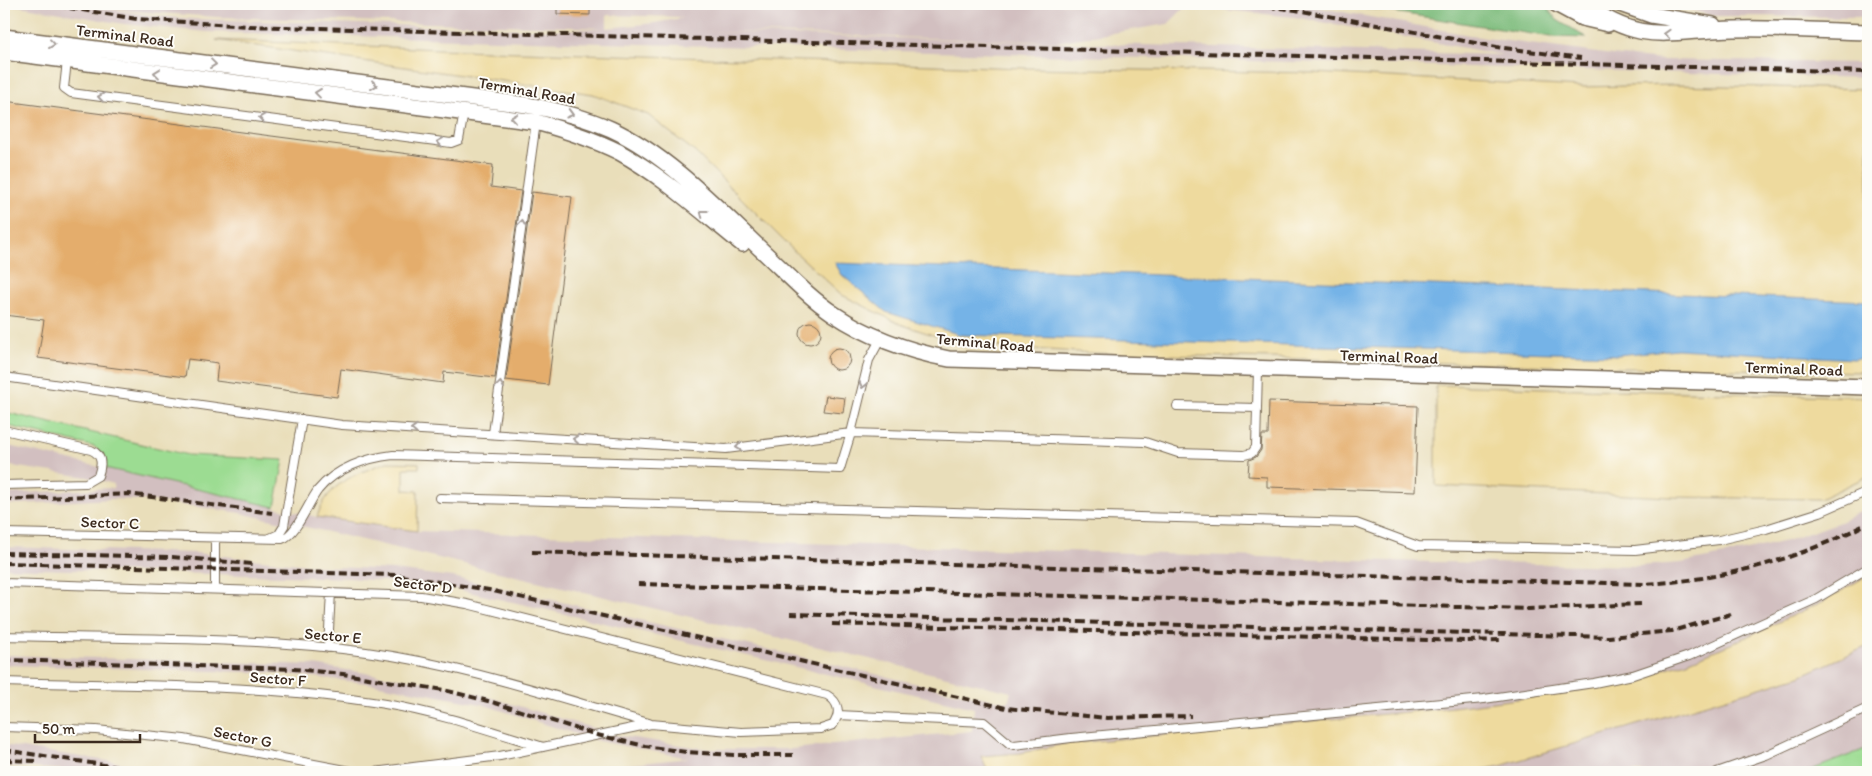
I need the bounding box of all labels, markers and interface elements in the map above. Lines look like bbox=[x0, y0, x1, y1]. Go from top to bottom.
street label: Terminal Road bbox=[75, 20, 175, 51]
one-way arrow bbox=[1662, 29, 1670, 39]
one-way arrow bbox=[48, 38, 56, 49]
one-way arrow bbox=[209, 59, 218, 69]
one-way arrow bbox=[152, 68, 161, 78]
street label: Terminal Road bbox=[477, 73, 577, 108]
one-way arrow bbox=[370, 80, 379, 90]
one-way arrow bbox=[313, 88, 321, 99]
one-way arrow bbox=[97, 92, 105, 103]
one-way arrow bbox=[565, 108, 574, 119]
one-way arrow bbox=[258, 113, 266, 124]
one-way arrow bbox=[509, 114, 518, 124]
one-way arrow bbox=[436, 137, 444, 148]
one-way arrow bbox=[700, 211, 709, 219]
one-way arrow bbox=[517, 220, 527, 228]
street label: Terminal Road bbox=[935, 329, 1035, 356]
street label: Terminal Road bbox=[1340, 345, 1439, 368]
street label: Terminal Road bbox=[1745, 357, 1844, 380]
one-way arrow bbox=[858, 380, 869, 389]
one-way arrow bbox=[494, 381, 505, 389]
one-way arrow bbox=[410, 424, 418, 434]
one-way arrow bbox=[572, 433, 580, 444]
one-way arrow bbox=[734, 441, 742, 452]
street label: Sector C bbox=[80, 512, 140, 533]
street label: Sector D bbox=[393, 571, 454, 598]
street label: Sector E bbox=[304, 624, 362, 647]
street label: Sector F bbox=[249, 667, 308, 690]
scale bar bbox=[35, 711, 140, 743]
text: 50 m bbox=[42, 720, 75, 738]
street label: Sector G bbox=[212, 722, 274, 751]

